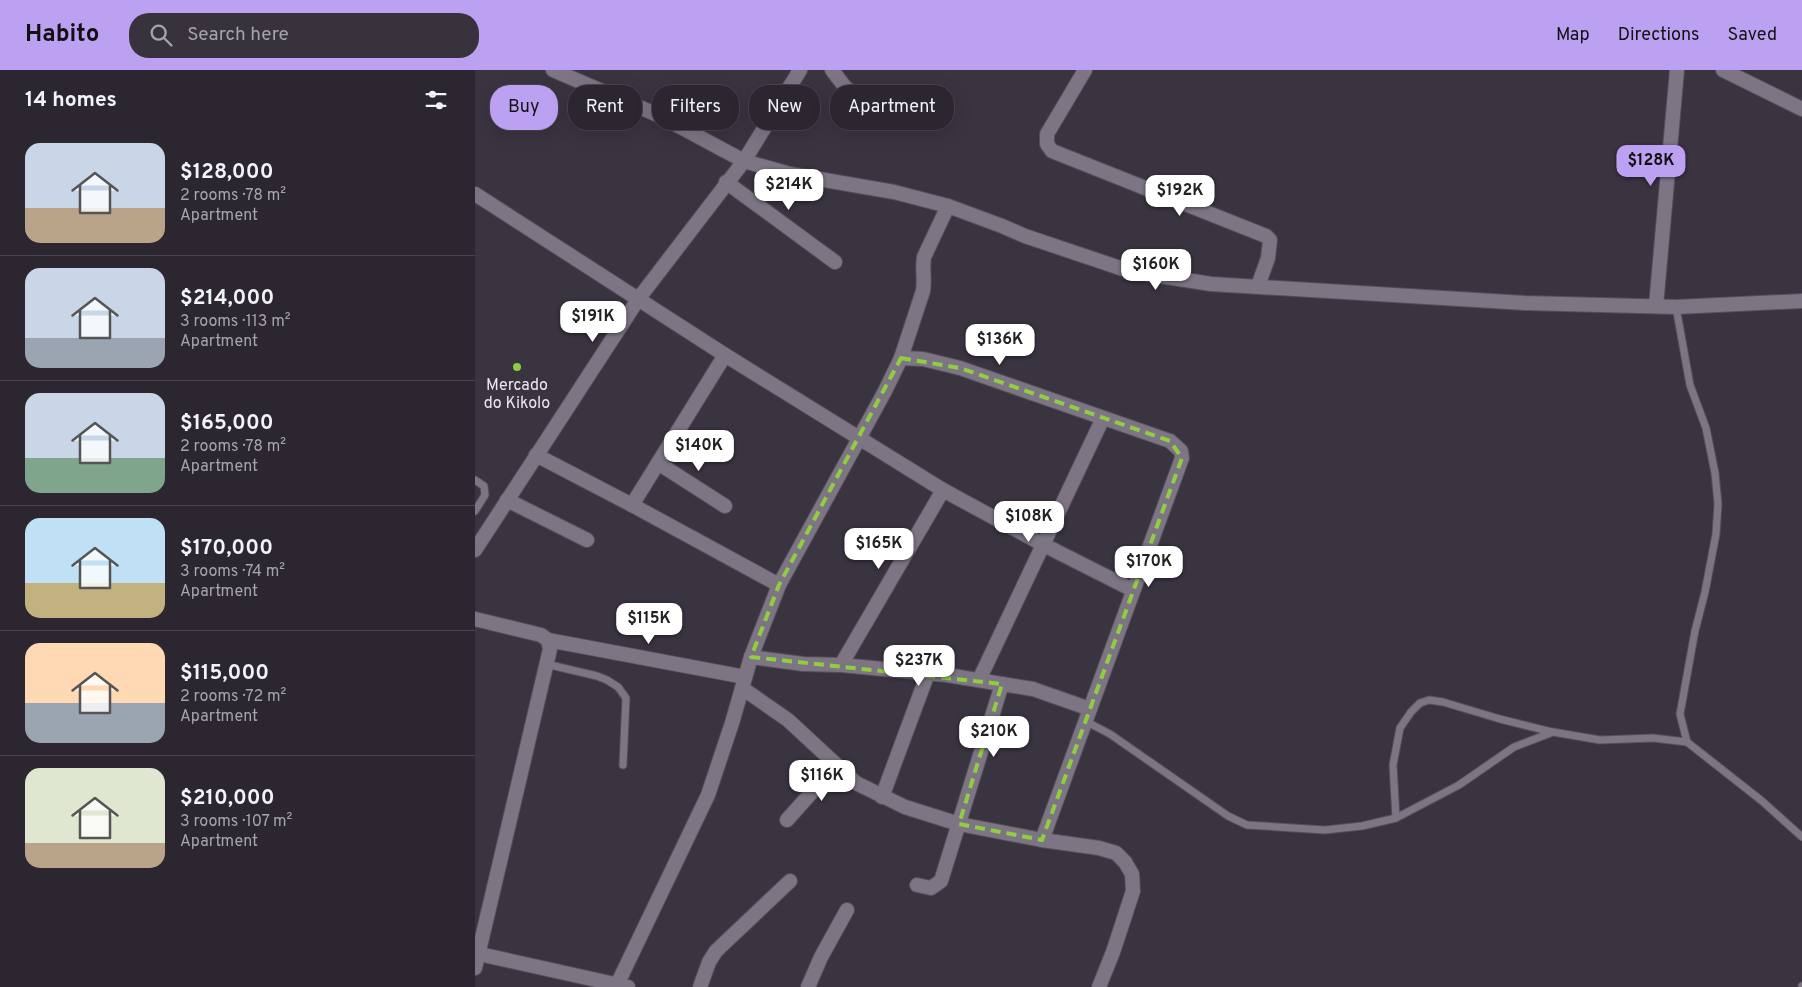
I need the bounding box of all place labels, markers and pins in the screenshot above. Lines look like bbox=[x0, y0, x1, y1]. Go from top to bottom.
pin: $128K bbox=[1616, 144, 1686, 187]
pin: $214K bbox=[754, 168, 824, 211]
pin: $192K bbox=[1145, 174, 1215, 217]
pin: $160K bbox=[1121, 248, 1191, 291]
pin: $191K bbox=[558, 300, 628, 343]
pin: $136K bbox=[965, 324, 1035, 366]
marker: Mercado do Kikolo bbox=[511, 361, 523, 373]
place label: Mercado do Kikolo bbox=[484, 376, 550, 414]
pin: $140K bbox=[664, 430, 734, 472]
pin: $108K bbox=[994, 500, 1064, 543]
pin: $165K bbox=[844, 528, 914, 570]
pin: $170K bbox=[1114, 546, 1184, 588]
pin: $115K bbox=[614, 602, 684, 645]
pin: $237K bbox=[884, 644, 954, 687]
pin: $210K bbox=[959, 716, 1029, 758]
pin: $116K bbox=[787, 760, 857, 802]

